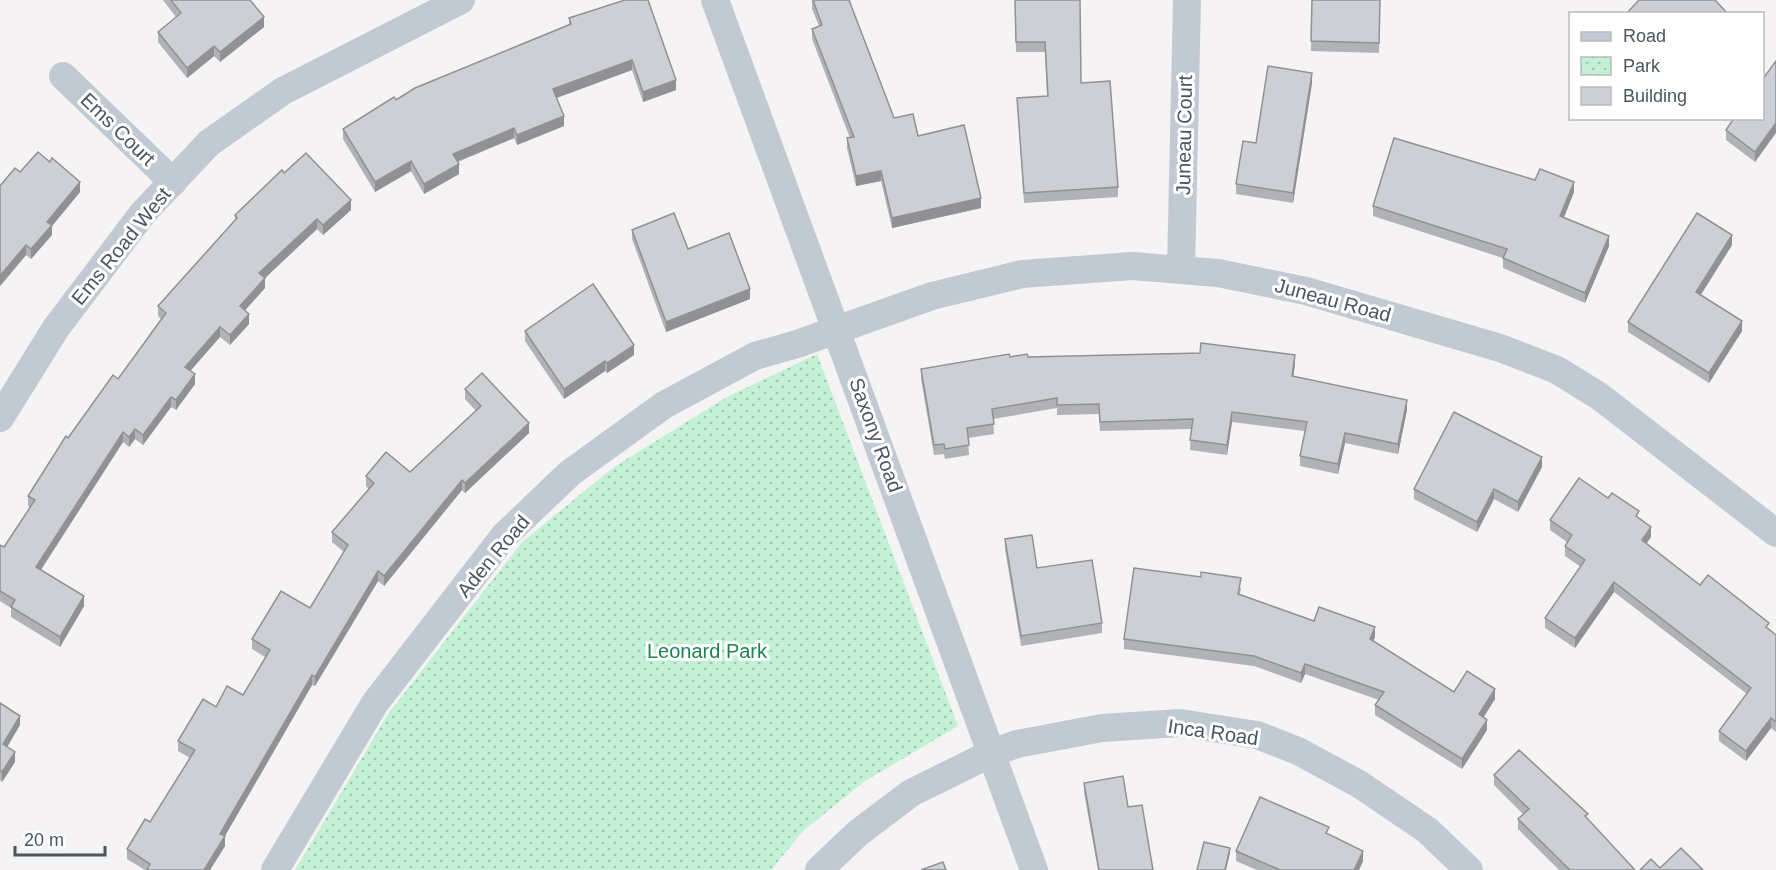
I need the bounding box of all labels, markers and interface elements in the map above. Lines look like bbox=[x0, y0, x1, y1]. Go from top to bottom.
legend bbox=[1569, 12, 1764, 120]
text: Road bbox=[1623, 26, 1666, 46]
text: Park bbox=[1623, 56, 1661, 76]
street label: Juneau Court bbox=[1172, 74, 1196, 195]
text: Building bbox=[1623, 86, 1687, 106]
street label: Ems Court bbox=[76, 88, 160, 170]
street label: Ems Road West bbox=[67, 183, 175, 309]
street label: Juneau Road bbox=[1273, 274, 1393, 326]
street label: Saxony Road bbox=[845, 375, 907, 495]
street label: Aden Road bbox=[452, 511, 534, 601]
park label: Leonard Park bbox=[647, 640, 768, 662]
street label: Inca Road bbox=[1166, 715, 1260, 749]
scale bar bbox=[15, 819, 105, 857]
text: 20 m bbox=[24, 830, 64, 850]

